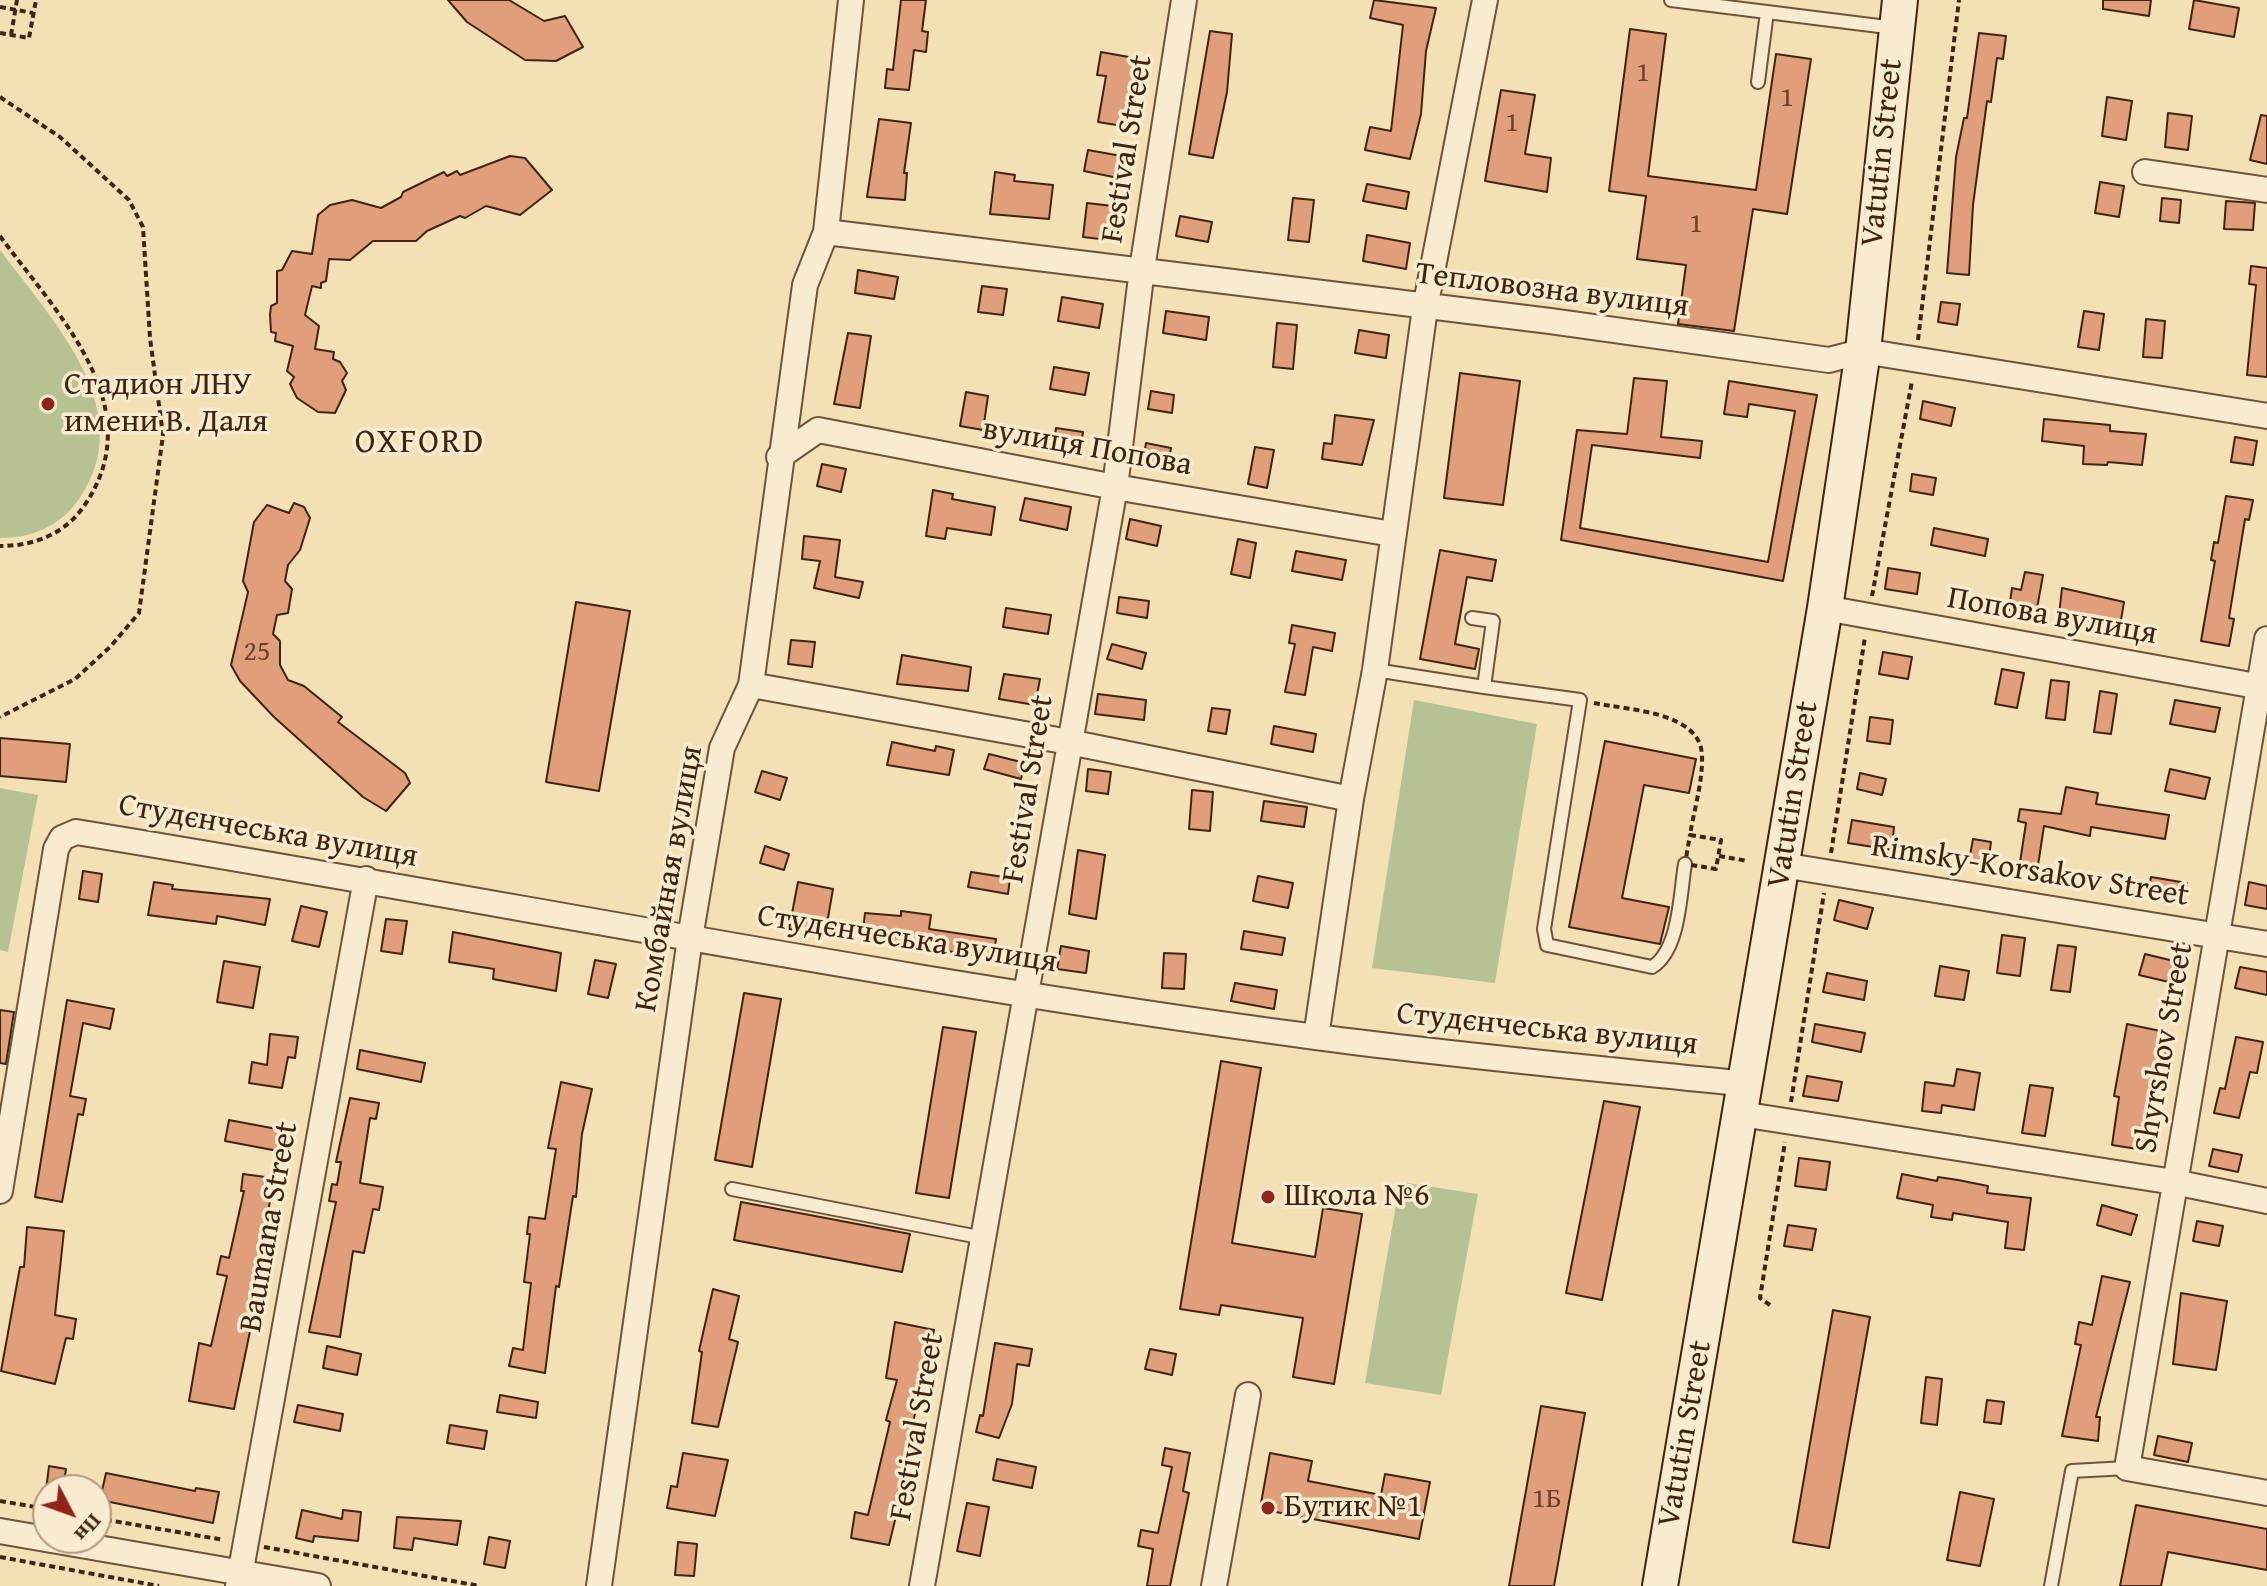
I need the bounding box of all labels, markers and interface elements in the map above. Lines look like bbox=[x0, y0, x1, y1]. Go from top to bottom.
street label: Festival Street bbox=[1094, 52, 1162, 246]
house number: 1 bbox=[1636, 57, 1650, 91]
street label: Vatutin Street bbox=[1854, 57, 1912, 249]
house number: 1 bbox=[1780, 82, 1794, 116]
house number: 1 bbox=[1505, 107, 1519, 141]
house number: 1 bbox=[1689, 208, 1703, 242]
street label: Тепловозна вулиця bbox=[1413, 255, 1691, 327]
place label: Стадион ЛНУ имени В. Даля bbox=[64, 367, 268, 442]
marker: Стадион ЛНУ имени В. Даля bbox=[39, 395, 57, 413]
street label: вулиця Попова bbox=[979, 411, 1195, 485]
district label: OXFORD bbox=[355, 423, 485, 463]
street label: Попова вулиця bbox=[1944, 580, 2160, 654]
house number: 25 bbox=[244, 636, 270, 670]
street label: Festival Street bbox=[995, 692, 1063, 886]
street label: Vatutin Street bbox=[1760, 699, 1828, 891]
street label: Комбайная вулиця bbox=[628, 743, 712, 1015]
street label: Студєнчеська вулиця bbox=[116, 787, 420, 877]
street label: Rimsky-Korsakov Street bbox=[1869, 828, 2191, 916]
street label: Студєнчеська вулиця bbox=[755, 897, 1059, 983]
street label: Shyrshov Street bbox=[2128, 940, 2202, 1156]
street label: Студєнчеська вулиця bbox=[1395, 995, 1699, 1065]
street label: Baumana Street bbox=[233, 1119, 307, 1335]
place label: Школа №6 bbox=[1284, 1178, 1429, 1216]
marker: Школа №6 bbox=[1259, 1188, 1277, 1206]
street label: Festival Street bbox=[883, 1330, 953, 1524]
street label: Vatutin Street bbox=[1651, 1338, 1721, 1530]
north arrow bbox=[32, 1474, 112, 1554]
house number: 1Б bbox=[1532, 1483, 1562, 1517]
place label: Бутик №1 bbox=[1284, 1489, 1422, 1527]
marker: Бутик №1 bbox=[1259, 1499, 1277, 1517]
text: Пн bbox=[67, 1507, 110, 1550]

